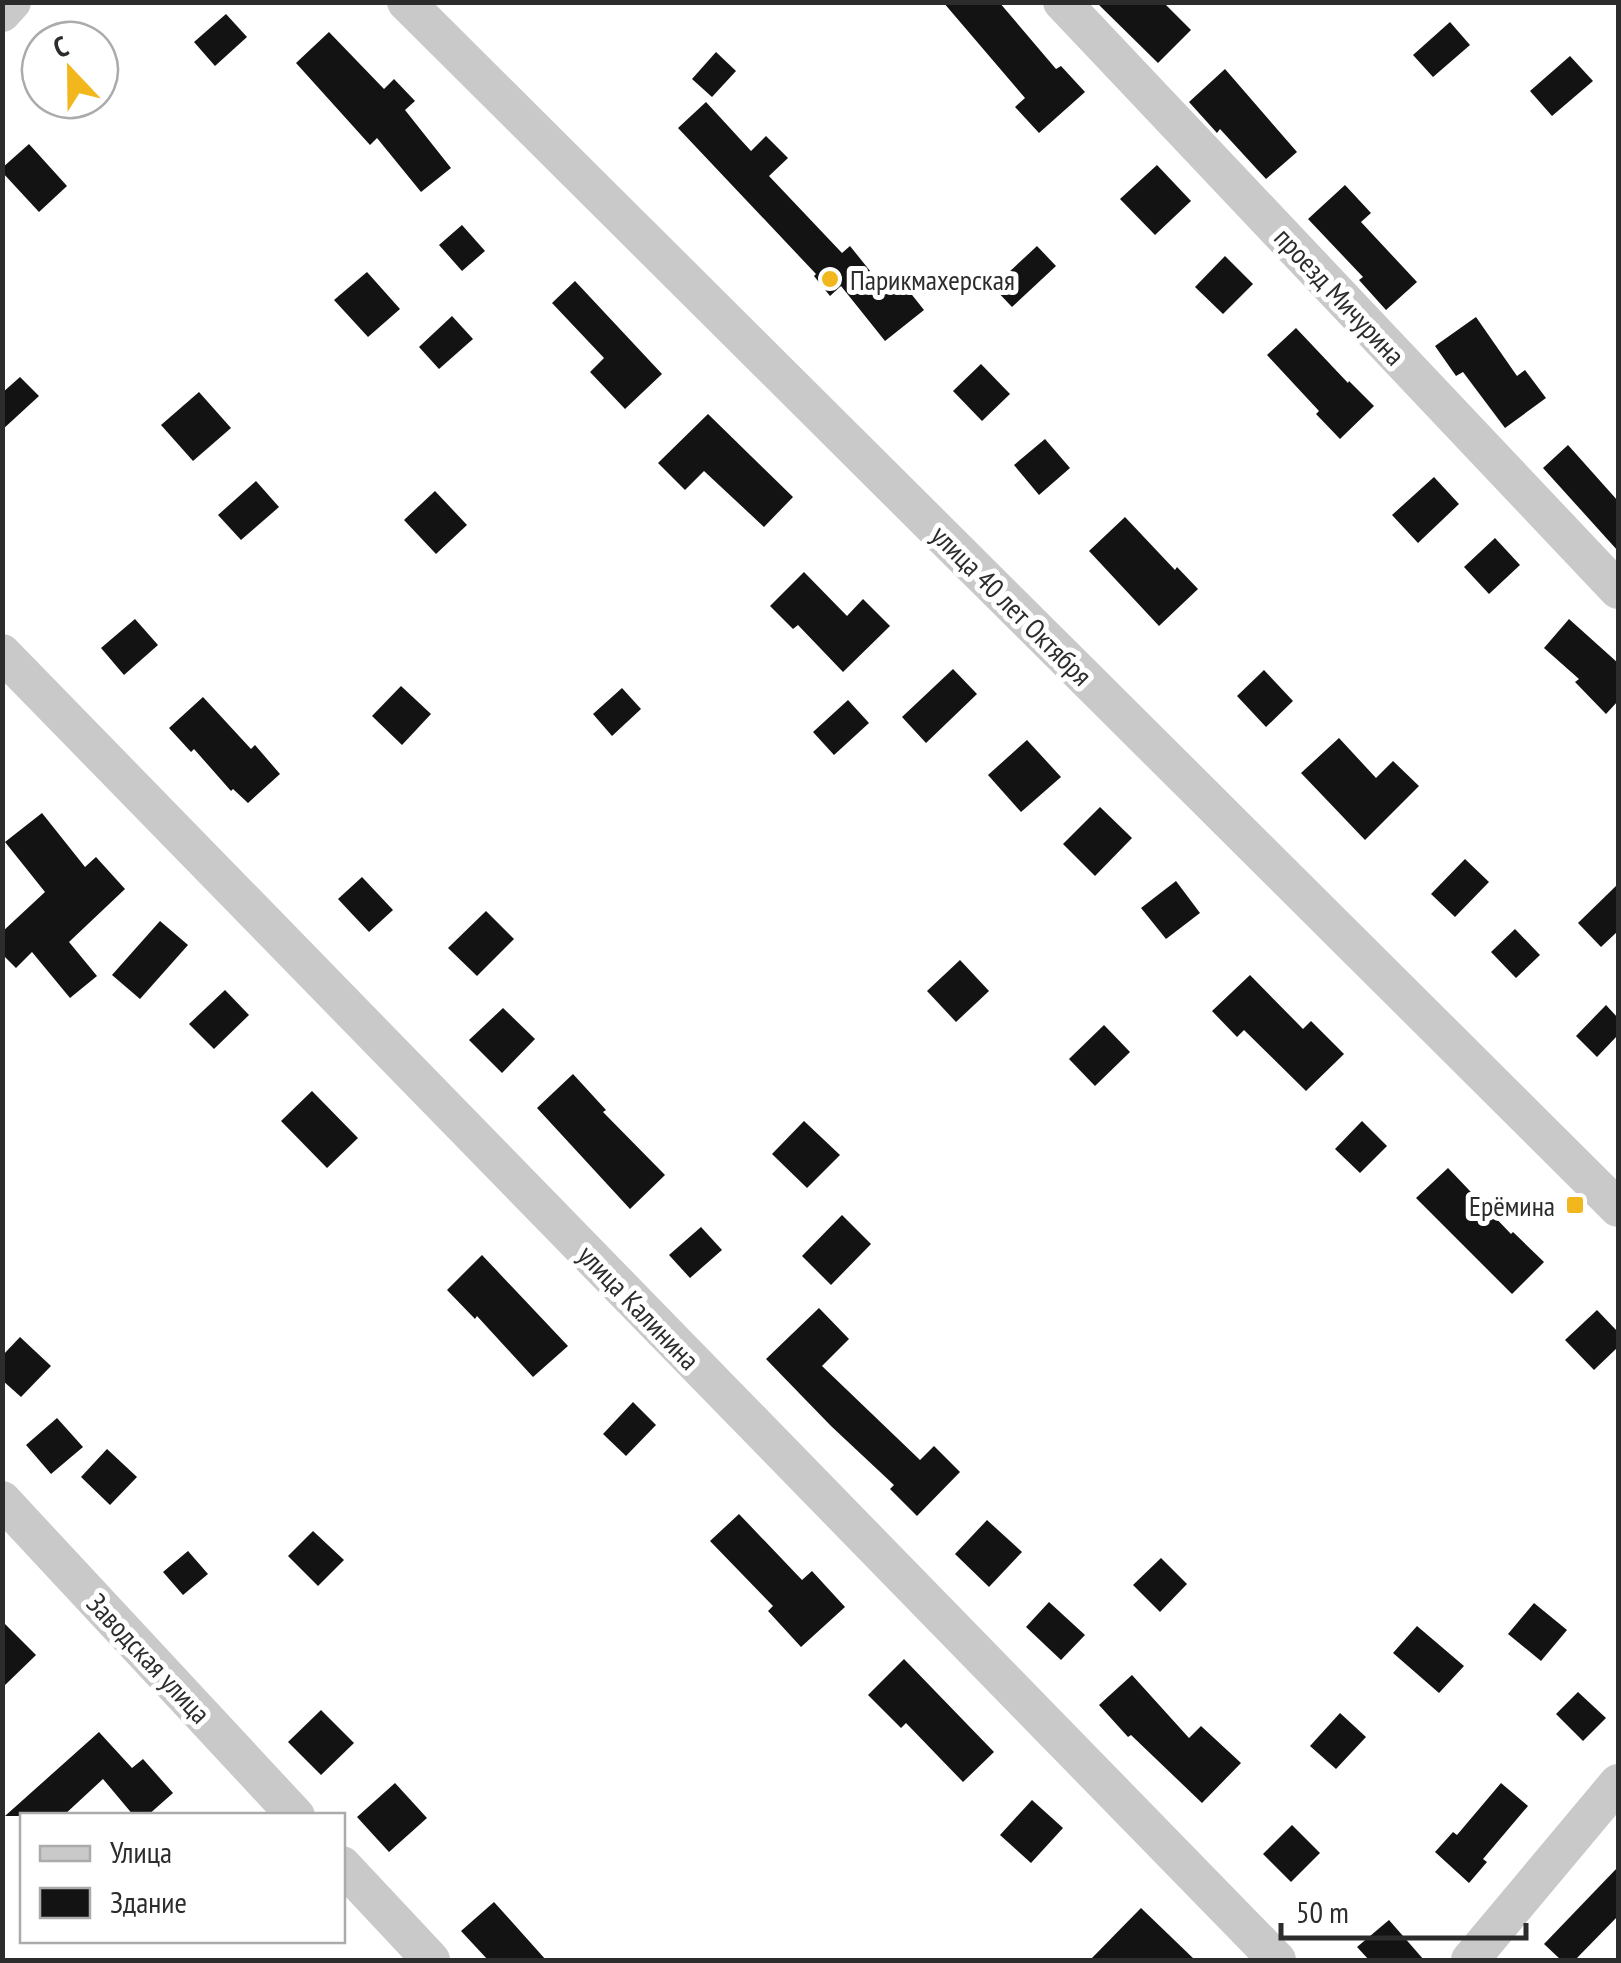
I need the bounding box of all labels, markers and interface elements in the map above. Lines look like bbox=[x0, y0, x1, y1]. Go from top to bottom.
north arrow bbox=[20, 20, 120, 120]
text: С bbox=[48, 27, 73, 66]
street label: проезд Мичурина bbox=[1267, 219, 1413, 373]
place label: Парикмахерская bbox=[850, 261, 1015, 298]
marker: Парикмахерская bbox=[819, 268, 841, 290]
street label: улица 40 лет Октября bbox=[924, 517, 1100, 693]
place label: Ерёмина bbox=[1469, 1187, 1555, 1224]
marker: Ерёмина bbox=[1564, 1194, 1586, 1216]
street label: улица Калинина bbox=[570, 1237, 708, 1377]
street label: Заводская улица bbox=[79, 1585, 219, 1731]
legend bbox=[20, 1813, 345, 1943]
text: Улица bbox=[110, 1832, 172, 1871]
scale bar bbox=[1281, 1878, 1526, 1940]
text: Здание bbox=[110, 1882, 187, 1921]
text: 50 m bbox=[1296, 1892, 1349, 1931]

